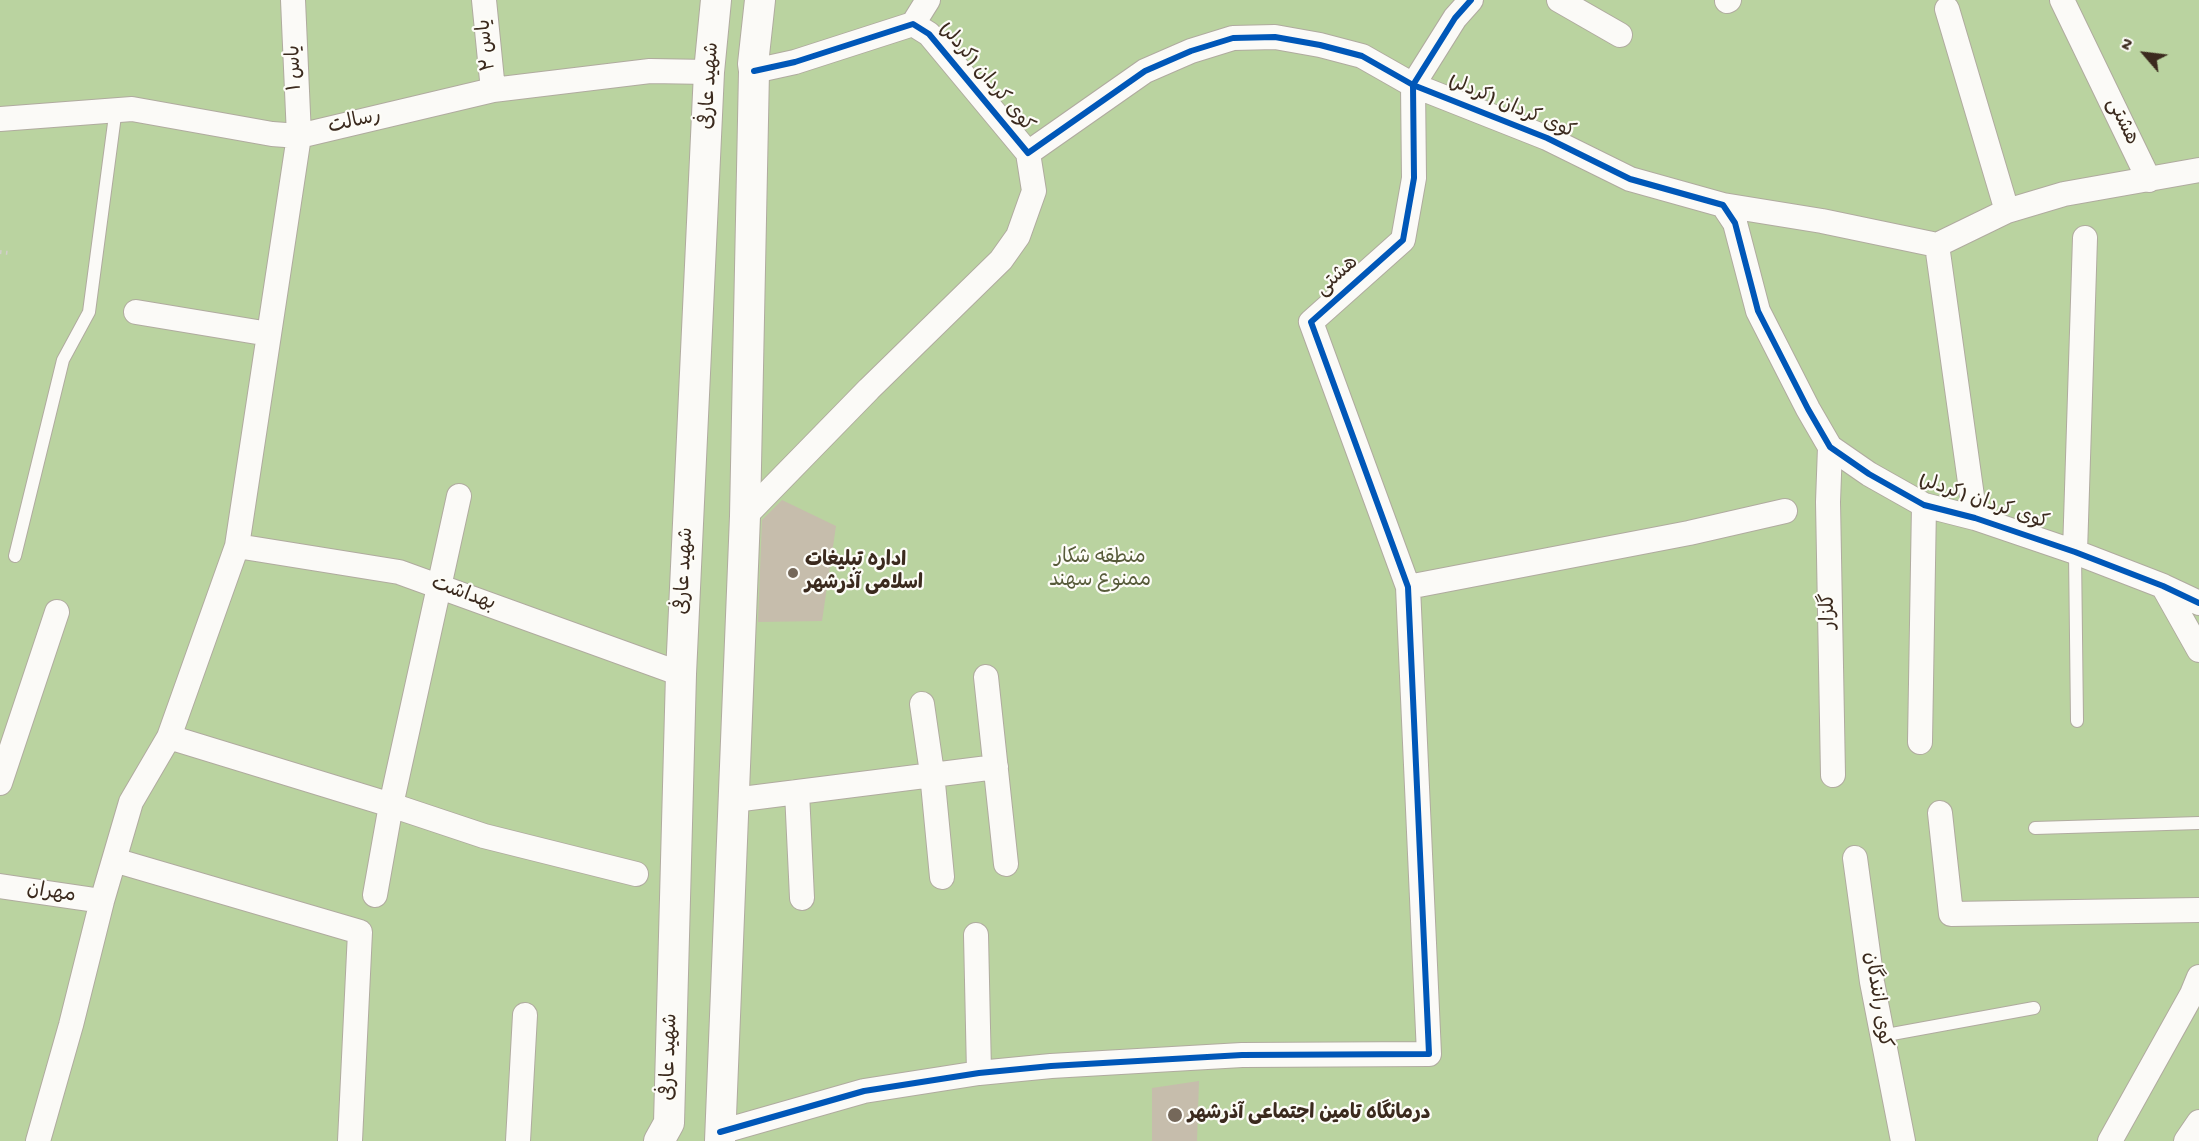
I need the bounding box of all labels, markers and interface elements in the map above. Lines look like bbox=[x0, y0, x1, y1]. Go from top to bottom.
street label: یاس ۲ bbox=[473, 18, 503, 72]
street label: کوی کردان (کردلر) bbox=[932, 18, 1038, 138]
north arrow bbox=[2115, 24, 2175, 84]
text: N bbox=[2118, 36, 2140, 54]
street label: شهید عارفی bbox=[696, 42, 726, 130]
street label: یاس ۱ bbox=[283, 45, 309, 91]
street label: کوی کردان (کردلر) bbox=[1443, 70, 1579, 146]
street label: هشتی bbox=[2099, 95, 2143, 149]
street label: رسالت bbox=[326, 105, 384, 141]
street label: هشتی bbox=[1312, 252, 1364, 302]
street label: کوی کردان (کردلر) bbox=[1915, 469, 2051, 537]
street label: شهید عارفی bbox=[672, 527, 700, 615]
park label: منطقه شکار ممنوع سهند bbox=[1049, 547, 1151, 594]
place label: اداره تبلیغات اسلامی آذرشهر bbox=[805, 550, 923, 597]
marker: اداره تبلیغات اسلامی آذرشهر bbox=[786, 566, 800, 580]
street label: بهداشت bbox=[428, 572, 498, 618]
street label: گلزار bbox=[1818, 593, 1842, 629]
street label: مهران bbox=[25, 878, 77, 910]
street label: کوی رانندگان bbox=[1857, 950, 1895, 1050]
street label: شهید عارفی bbox=[657, 1013, 685, 1101]
place label: درمانگاه تامین اجتماعی آذرشهر bbox=[1188, 1103, 1430, 1127]
marker: درمانگاه تامین اجتماعی آذرشهر bbox=[1166, 1106, 1184, 1124]

